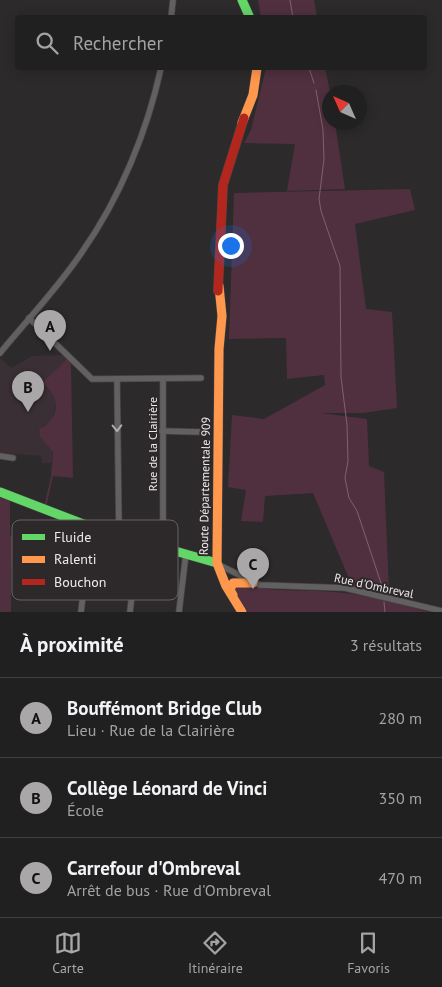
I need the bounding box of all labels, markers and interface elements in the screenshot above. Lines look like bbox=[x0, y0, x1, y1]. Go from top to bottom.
search box bbox=[15, 15, 427, 70]
icon: search bbox=[33, 29, 61, 57]
text: Rechercher bbox=[73, 31, 163, 55]
north arrow bbox=[322, 85, 367, 130]
your location bbox=[218, 233, 244, 259]
pin: A bbox=[34, 310, 66, 351]
pin: B bbox=[12, 371, 44, 412]
street label: Rue de la Clairière bbox=[145, 397, 160, 491]
street label: Route Départementale 909 bbox=[196, 417, 213, 555]
one-way arrow bbox=[112, 424, 123, 432]
legend bbox=[12, 520, 178, 600]
text: Fluide bbox=[54, 528, 91, 546]
pin: C bbox=[237, 548, 269, 589]
text: Ralenti bbox=[54, 550, 97, 568]
street label: Rue d'Ombreval bbox=[333, 570, 416, 601]
text: Bouchon bbox=[54, 573, 106, 591]
text: À proximité bbox=[20, 631, 124, 658]
text: 3 résultats bbox=[350, 635, 422, 655]
text: Bouffémont Bridge Club bbox=[67, 696, 262, 720]
text: A bbox=[31, 708, 41, 728]
text: 280 m bbox=[379, 708, 422, 728]
text: Lieu · Rue de la Clairière bbox=[67, 720, 235, 740]
text: Collège Léonard de Vinci bbox=[67, 776, 267, 800]
text: B bbox=[31, 788, 41, 808]
text: 350 m bbox=[379, 788, 422, 808]
text: École bbox=[67, 800, 104, 820]
text: Carrefour d'Ombreval bbox=[67, 856, 240, 880]
text: C bbox=[32, 868, 40, 888]
text: 470 m bbox=[379, 868, 422, 888]
text: Arrêt de bus · Rue d'Ombreval bbox=[67, 880, 271, 900]
tab: Carte bbox=[52, 929, 84, 977]
tab: Itinéraire bbox=[188, 929, 243, 977]
tab: Favoris bbox=[347, 929, 390, 977]

